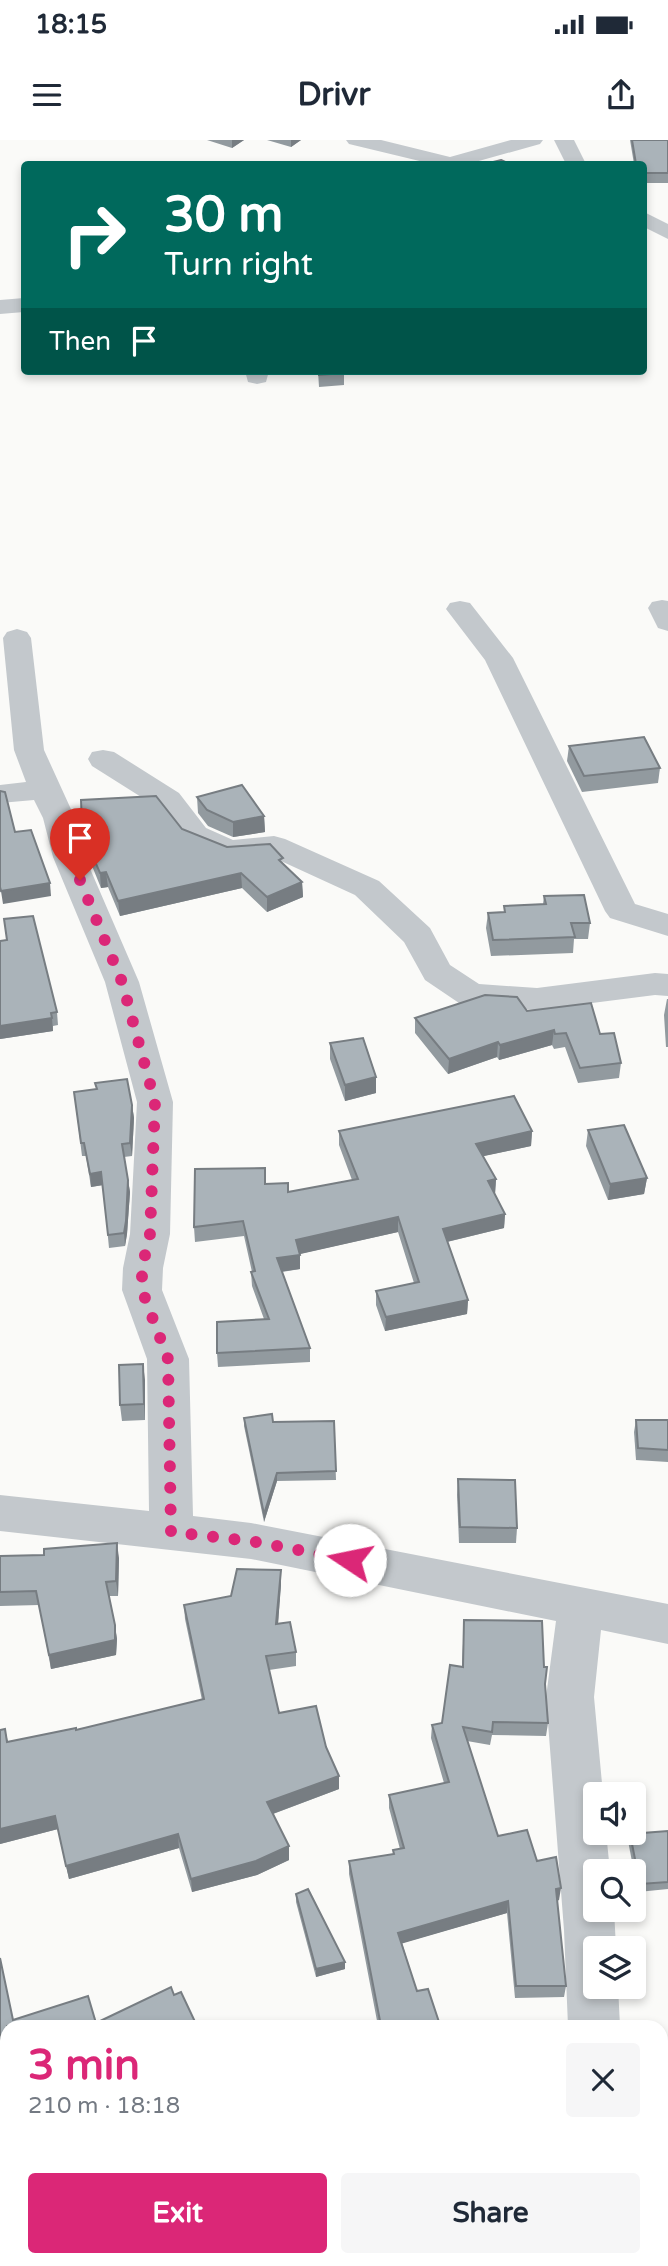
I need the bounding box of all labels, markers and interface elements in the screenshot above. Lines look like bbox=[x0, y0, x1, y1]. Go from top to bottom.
text: 18:15 bbox=[35, 9, 107, 40]
icon: menu bbox=[28, 76, 66, 114]
text: Drivr bbox=[297, 76, 371, 114]
icon: share bbox=[602, 76, 640, 114]
text: 30 m bbox=[164, 186, 283, 245]
icon: right bbox=[49, 189, 140, 280]
text: Turn right bbox=[164, 246, 313, 284]
icon: arrive bbox=[125, 322, 163, 360]
text: Then bbox=[49, 326, 111, 357]
pin bbox=[50, 808, 110, 880]
icon: arrive bbox=[61, 819, 99, 857]
position arrow bbox=[313, 1523, 387, 1597]
map controls bbox=[583, 1782, 646, 1999]
button: sound bbox=[583, 1782, 646, 1845]
button: search bbox=[583, 1859, 646, 1922]
button: layers bbox=[583, 1936, 646, 1999]
text: 3 min bbox=[28, 2040, 140, 2091]
button: close bbox=[566, 2043, 640, 2117]
text: 210 m · 18:18 bbox=[28, 2092, 180, 2120]
button: Exit bbox=[28, 2173, 327, 2253]
button: Share bbox=[341, 2173, 640, 2253]

